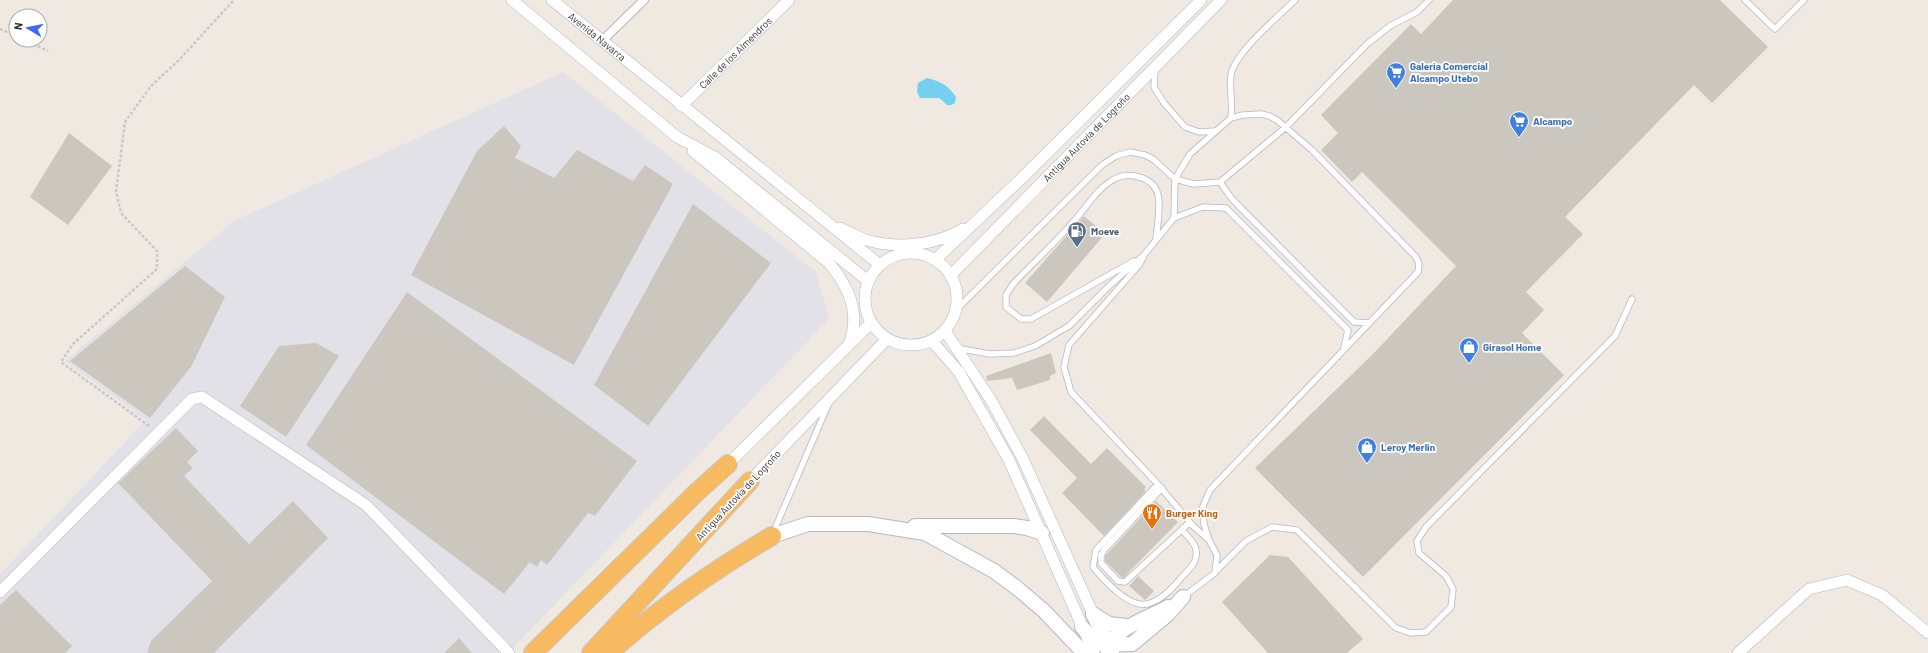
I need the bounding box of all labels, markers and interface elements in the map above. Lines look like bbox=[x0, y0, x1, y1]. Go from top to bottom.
north arrow bbox=[8, 8, 48, 48]
street label: Avenida Navarra bbox=[566, 10, 628, 63]
street label: Calle de los Almendros bbox=[696, 14, 774, 91]
text: N bbox=[11, 21, 25, 31]
place label: Galeria Comercial Alcampo Utebo bbox=[1410, 60, 1488, 84]
supermarket icon: Galeria Comercial Alcampo Utebo bbox=[1385, 61, 1407, 89]
street label: Antigua Autovía de Logroño bbox=[1040, 91, 1132, 184]
supermarket icon: Alcampo bbox=[1508, 110, 1530, 138]
place label: Alcampo bbox=[1533, 115, 1573, 127]
fuel station icon: Moeve bbox=[1066, 220, 1088, 248]
place label: Moeve bbox=[1091, 225, 1120, 237]
shop icon: Girasol Home bbox=[1458, 336, 1480, 364]
place label: Girasol Home bbox=[1483, 341, 1542, 353]
shop icon: Leroy Merlin bbox=[1356, 436, 1378, 464]
place label: Leroy Merlin bbox=[1381, 441, 1435, 453]
street label: Antigua Autovía de Logroño bbox=[693, 447, 783, 543]
restaurant icon: Burger King bbox=[1141, 502, 1163, 530]
place label: Burger King bbox=[1166, 507, 1218, 519]

